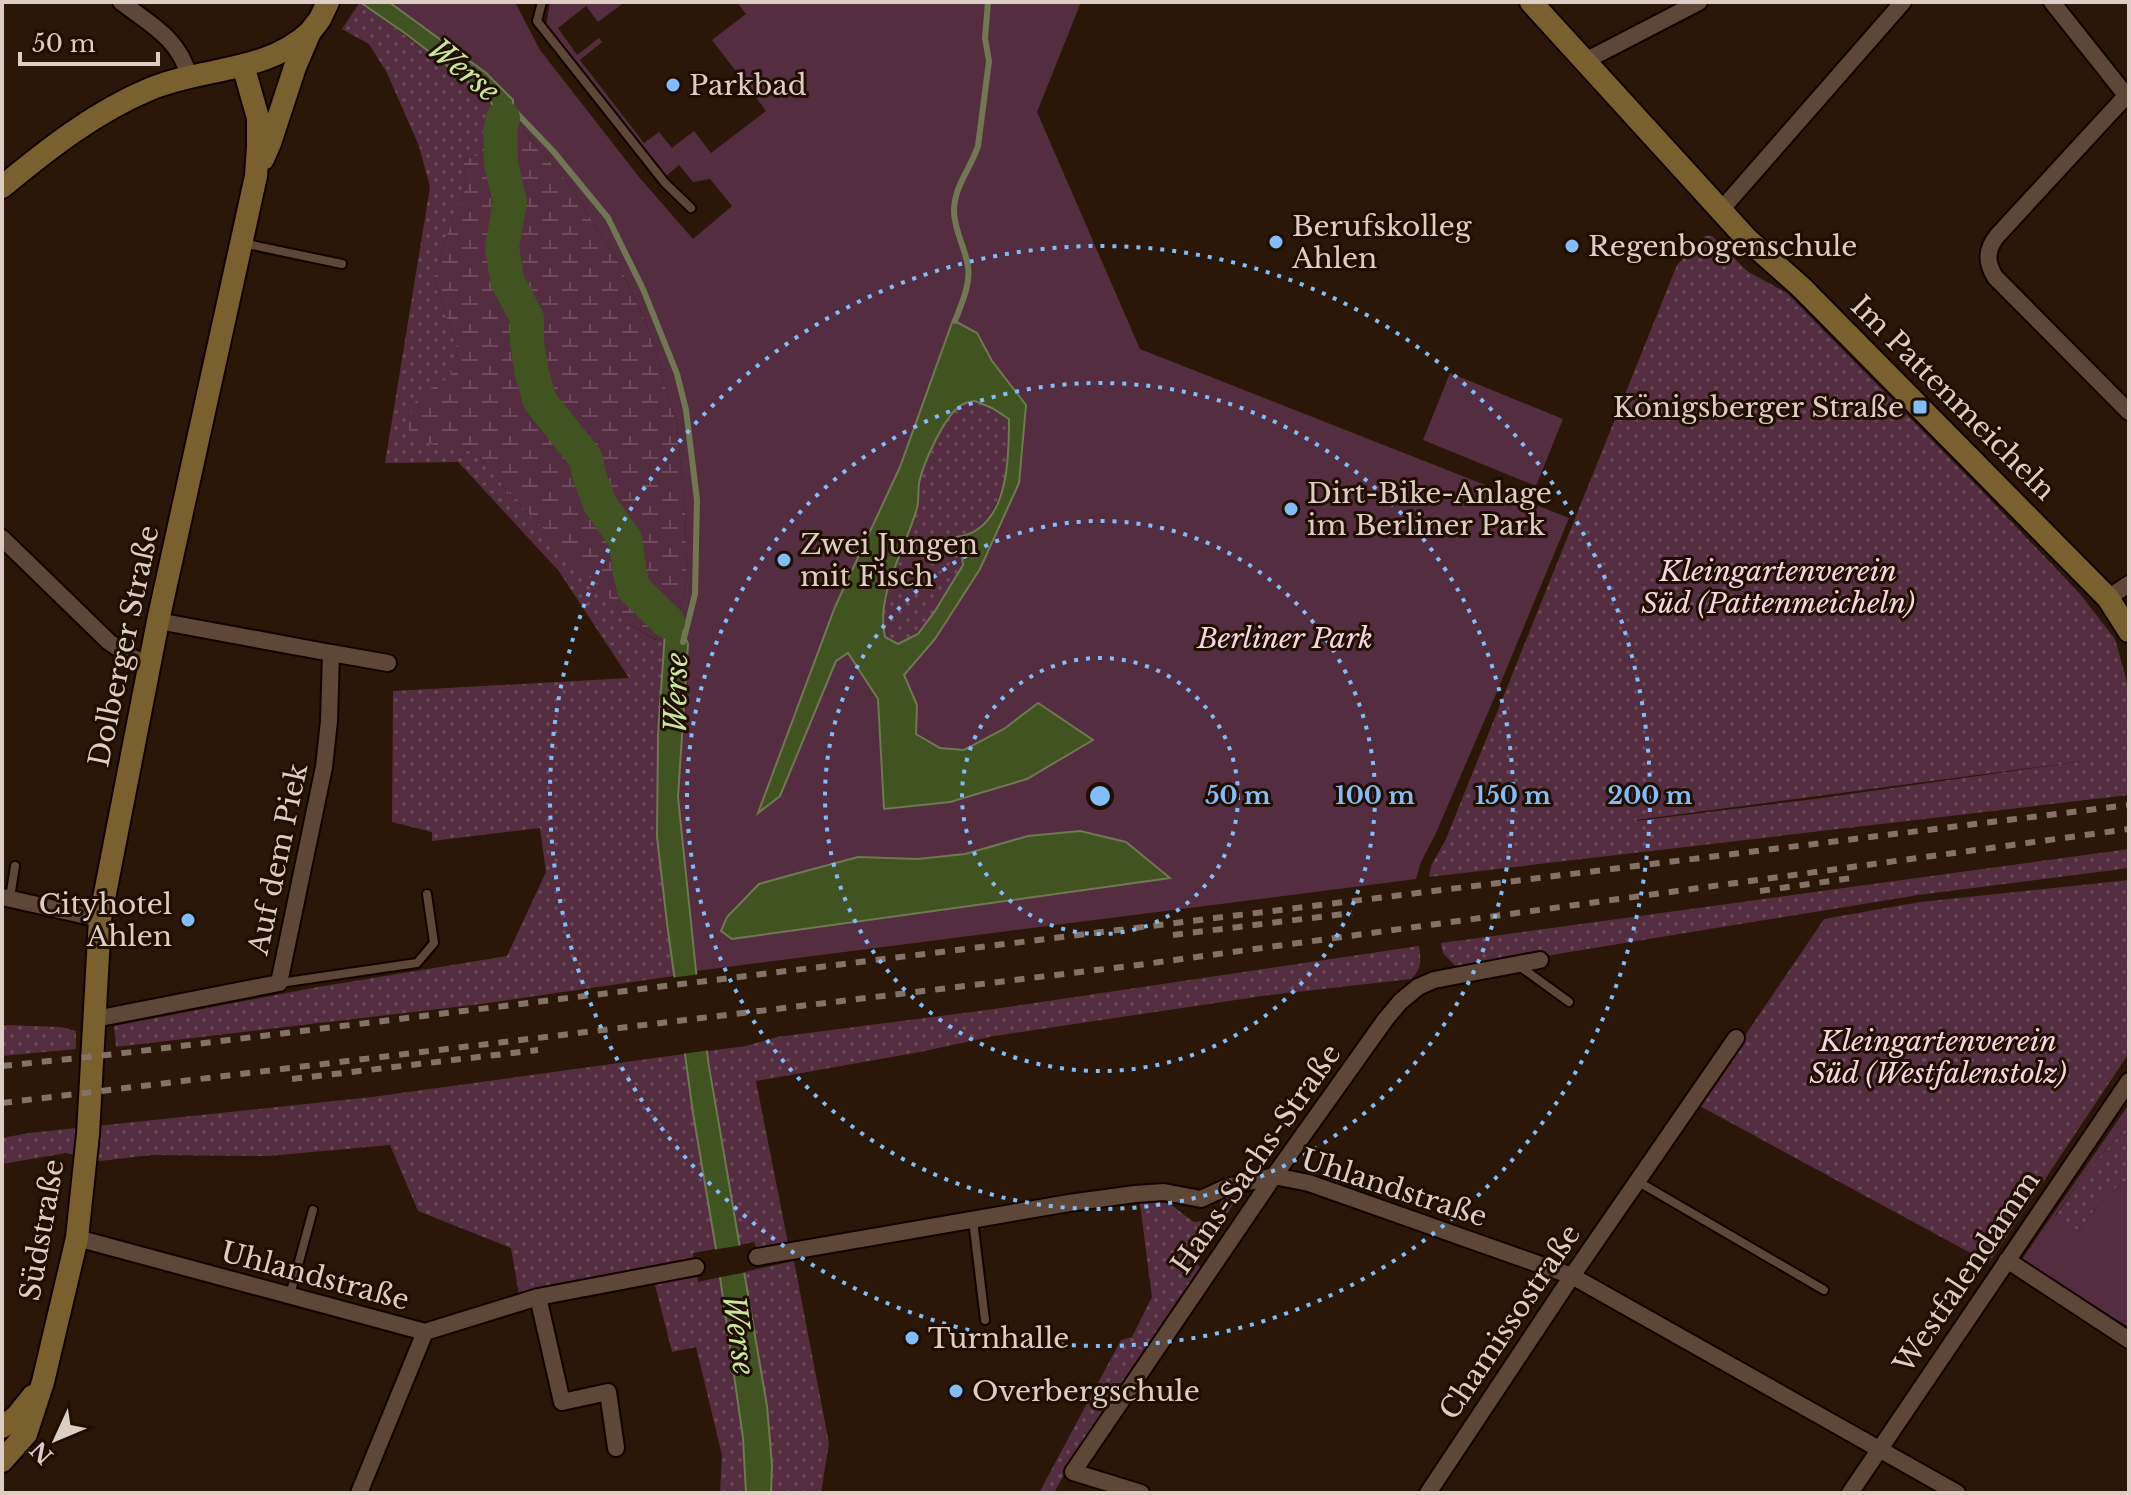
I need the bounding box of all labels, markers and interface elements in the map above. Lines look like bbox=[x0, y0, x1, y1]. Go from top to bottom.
scale bar bbox=[20, 16, 158, 66]
text: 50 m bbox=[32, 29, 96, 58]
water label: Werse bbox=[421, 30, 507, 110]
place label: Parkbad bbox=[689, 68, 807, 103]
marker: Parkbad bbox=[664, 76, 682, 94]
place label: Berufskolleg Ahlen bbox=[1291, 209, 1473, 276]
place label: Regenbogenschule bbox=[1588, 229, 1857, 264]
marker: Berufskolleg Ahlen bbox=[1267, 233, 1285, 251]
marker: Regenbogenschule bbox=[1563, 237, 1581, 255]
street label: Im Pattenmeicheln bbox=[1843, 288, 2063, 508]
place label: Königsberger Straße bbox=[1613, 390, 1904, 425]
marker: Königsberger Straße bbox=[1911, 398, 1929, 416]
place label: Dirt-Bike-Anlage im Berliner Park bbox=[1307, 476, 1552, 543]
marker: Dirt-Bike-Anlage im Berliner Park bbox=[1282, 500, 1300, 518]
street label: Dolberger Straße bbox=[81, 522, 167, 770]
place label: Zwei Jungen mit Fisch bbox=[800, 527, 978, 594]
marker: Zwei Jungen mit Fisch bbox=[775, 551, 793, 569]
park label: Kleingartenverein Süd (Pattenmeicheln) bbox=[1641, 554, 1915, 621]
park label: Berliner Park bbox=[1196, 621, 1373, 656]
water label: Werse bbox=[657, 652, 695, 734]
street label: Auf dem Piek bbox=[240, 759, 316, 959]
text: 50 m bbox=[1205, 781, 1271, 810]
text: 100 m bbox=[1335, 781, 1415, 810]
text: 150 m bbox=[1475, 781, 1551, 810]
text: 200 m bbox=[1608, 781, 1693, 810]
centre of rings bbox=[1086, 782, 1114, 810]
place label: Cityhotel Ahlen bbox=[38, 887, 172, 954]
marker: Cityhotel Ahlen bbox=[179, 911, 197, 929]
park label: Kleingartenverein Süd (Westfalenstolz) bbox=[1809, 1024, 2067, 1091]
street label: Hans-Sachs-Straße bbox=[1164, 1037, 1348, 1281]
street label: Uhlandstraße bbox=[1297, 1141, 1491, 1235]
street label: Südstraße bbox=[12, 1157, 72, 1303]
street label: Westfalendamm bbox=[1886, 1164, 2048, 1380]
street label: Chamissostraße bbox=[1432, 1218, 1588, 1426]
street label: Uhlandstraße bbox=[217, 1234, 413, 1318]
water label: Werse bbox=[715, 1293, 763, 1378]
place label: Turnhalle bbox=[928, 1321, 1069, 1356]
marker: Turnhalle bbox=[903, 1329, 921, 1347]
place label: Overbergschule bbox=[972, 1374, 1200, 1409]
marker: Overbergschule bbox=[947, 1382, 965, 1400]
north arrow bbox=[16, 1399, 96, 1479]
text: N bbox=[25, 1436, 59, 1469]

